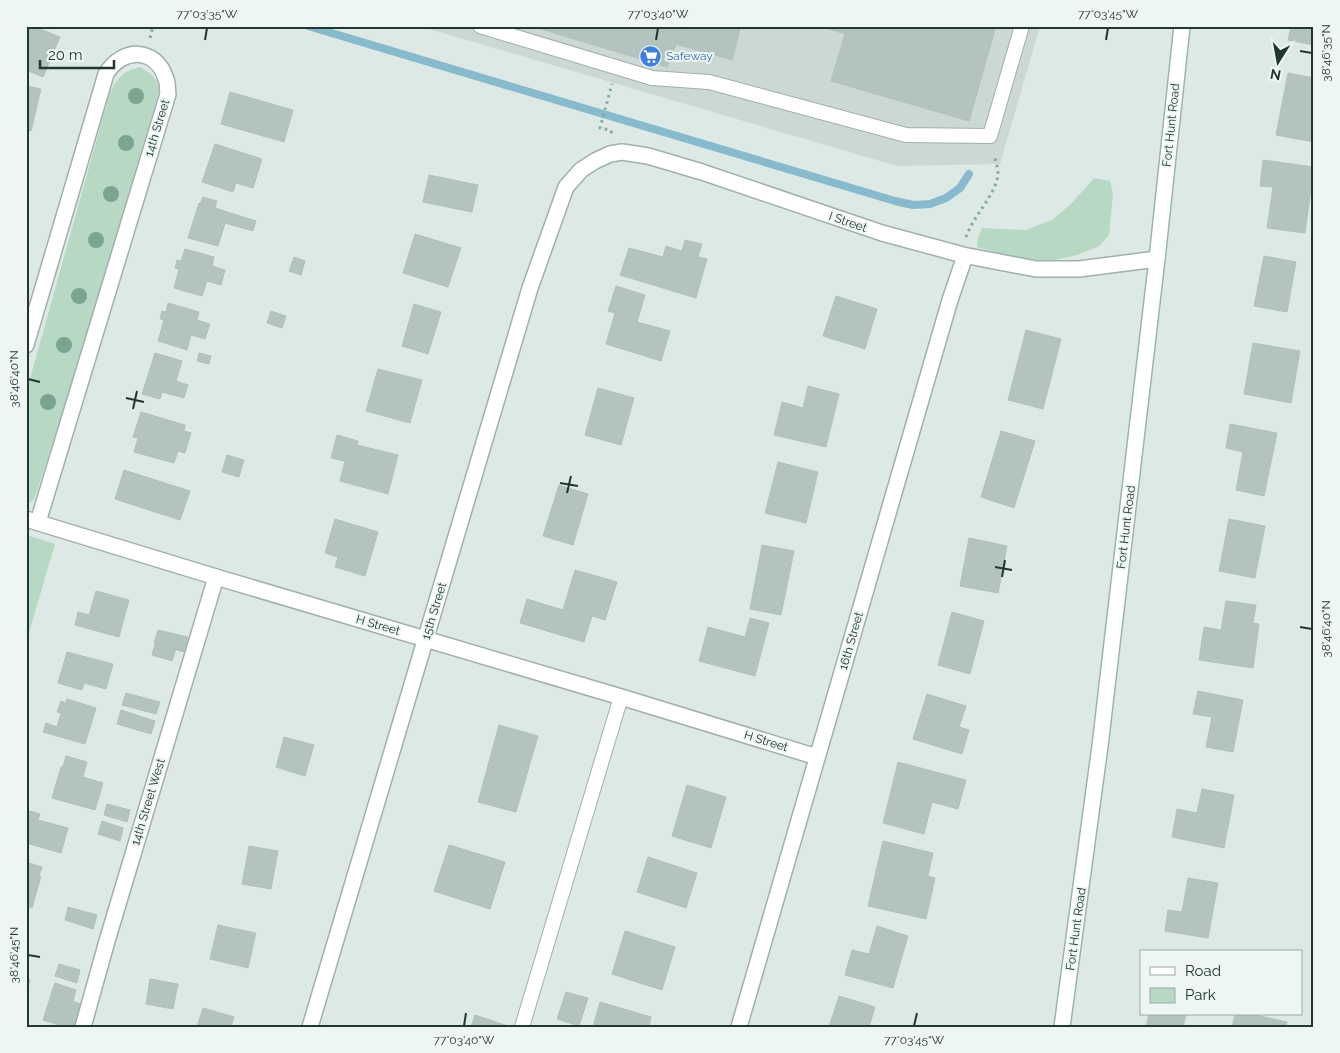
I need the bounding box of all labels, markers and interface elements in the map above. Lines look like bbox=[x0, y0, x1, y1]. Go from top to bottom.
text: 77°03'35"W bbox=[177, 7, 238, 21]
text: 77°03'40"W bbox=[628, 7, 689, 21]
text: 77°03'45"W bbox=[1078, 7, 1138, 21]
text: 38°46'35"N bbox=[1319, 24, 1333, 82]
scale bar bbox=[40, 38, 114, 70]
north arrow bbox=[1252, 38, 1302, 88]
supermarket icon: Safeway bbox=[638, 44, 662, 68]
text: 20 m bbox=[48, 46, 83, 64]
place label: Safeway bbox=[666, 49, 713, 63]
text: N bbox=[1269, 66, 1282, 84]
street label: Fort Hunt Road bbox=[1160, 83, 1182, 167]
street label: 14th Street bbox=[142, 98, 172, 158]
street label: I Street bbox=[827, 209, 869, 235]
text: 38°46'40"N bbox=[7, 350, 21, 408]
street label: Fort Hunt Road bbox=[1114, 485, 1138, 569]
street label: 15th Street bbox=[419, 581, 449, 641]
text: 38°46'40"N bbox=[1319, 600, 1333, 658]
street label: 16th Street bbox=[836, 610, 866, 672]
street label: H Street bbox=[354, 612, 402, 638]
street label: H Street bbox=[742, 728, 790, 754]
street label: 14th Street West bbox=[128, 757, 168, 847]
street label: Fort Hunt Road bbox=[1063, 886, 1089, 972]
text: 38°46'45"N bbox=[7, 927, 21, 983]
legend bbox=[1140, 950, 1302, 1016]
text: Road bbox=[1185, 962, 1221, 980]
text: Park bbox=[1185, 986, 1216, 1004]
text: 77°03'40"W bbox=[434, 1033, 495, 1047]
text: 77°03'45"W bbox=[884, 1033, 944, 1047]

